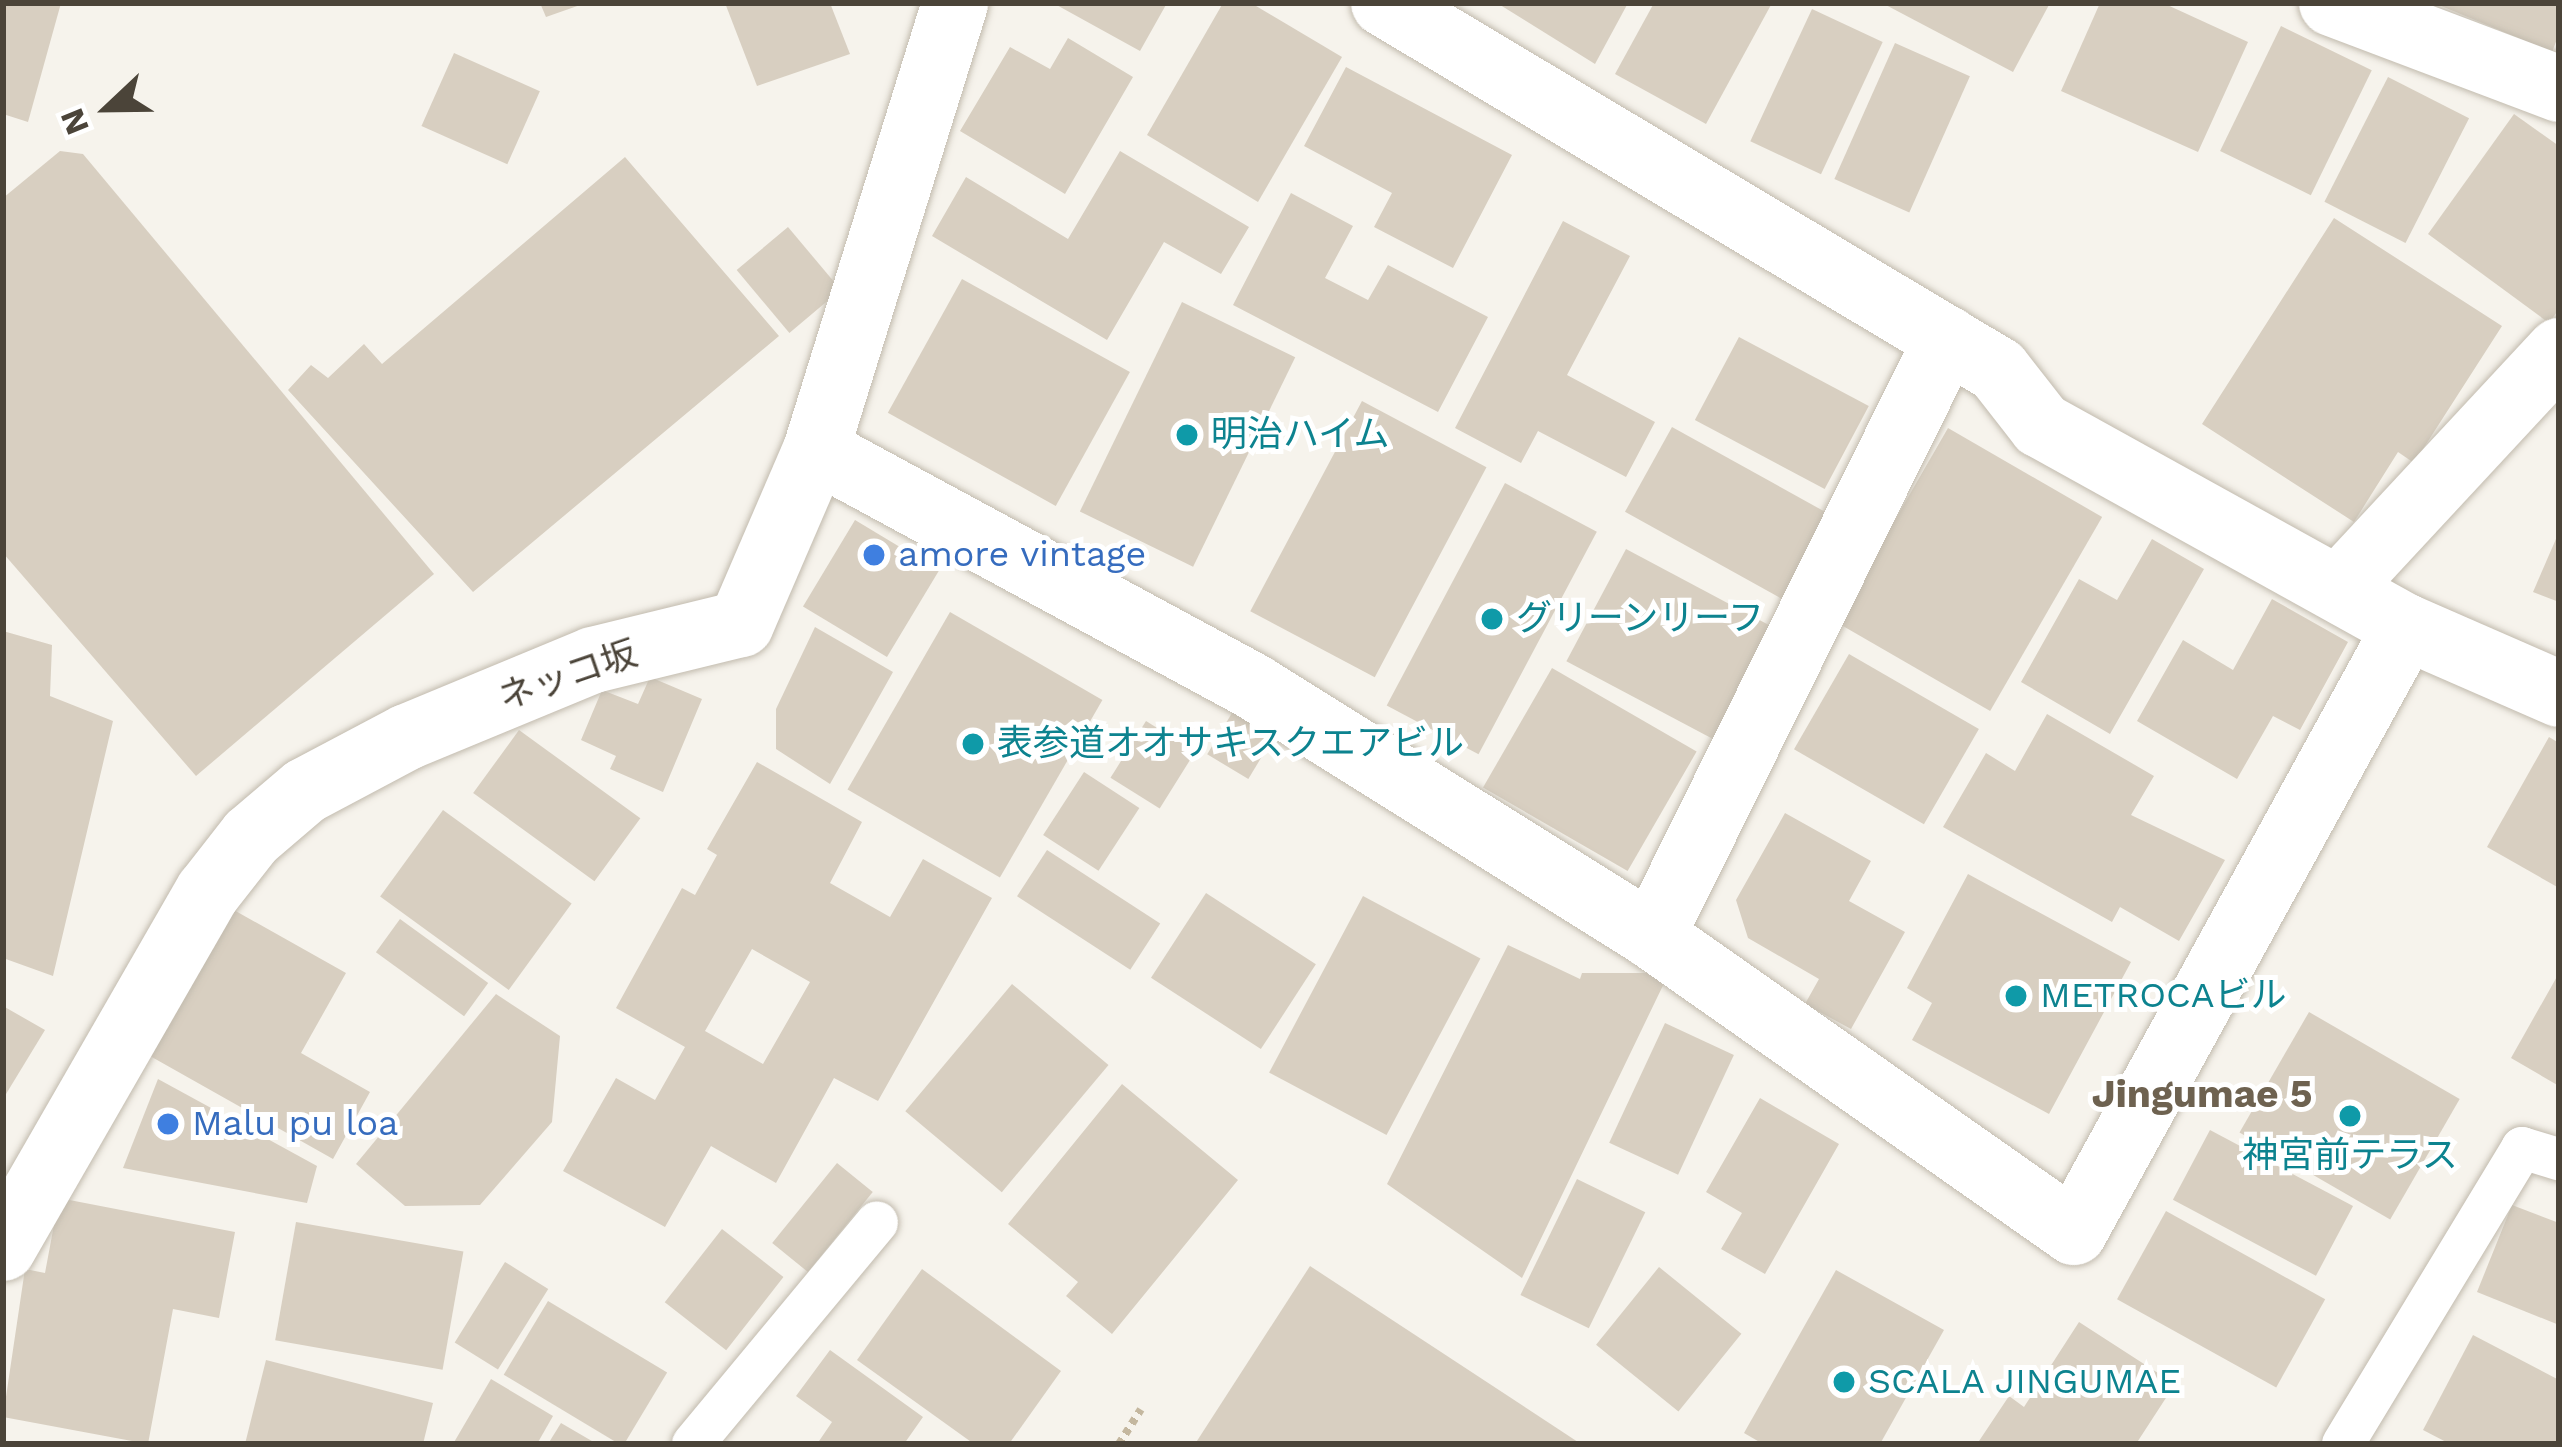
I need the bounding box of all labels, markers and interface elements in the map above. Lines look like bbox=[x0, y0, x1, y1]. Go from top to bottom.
north arrow bbox=[48, 48, 168, 168]
text: N bbox=[52, 103, 97, 140]
place label: 明治ハイム bbox=[1211, 413, 1391, 457]
marker: 明治ハイム bbox=[1174, 422, 1200, 448]
place label: amore vintage bbox=[898, 533, 1147, 577]
marker: amore vintage bbox=[861, 542, 887, 568]
place label: グリーンリーフ bbox=[1516, 597, 1768, 641]
marker: グリーンリーフ bbox=[1479, 606, 1505, 632]
street label: ネッコ坂 bbox=[493, 632, 643, 720]
place label: 表参道オオサキスクエアビル bbox=[997, 722, 1465, 766]
marker: 表参道オオサキスクエアビル bbox=[960, 731, 986, 757]
place label: METROCAビル bbox=[2040, 974, 2287, 1018]
marker: METROCAビル bbox=[2003, 983, 2029, 1009]
district label: Jingumae 5 bbox=[2091, 1071, 2313, 1117]
place label: Malu pu loa bbox=[192, 1102, 398, 1146]
marker: 神宮前テラス bbox=[2337, 1103, 2363, 1129]
marker: Malu pu loa bbox=[155, 1111, 181, 1137]
place label: 神宮前テラス bbox=[2242, 1134, 2458, 1178]
place label: SCALA JINGUMAE bbox=[1868, 1360, 2184, 1404]
marker: SCALA JINGUMAE bbox=[1831, 1369, 1857, 1395]

